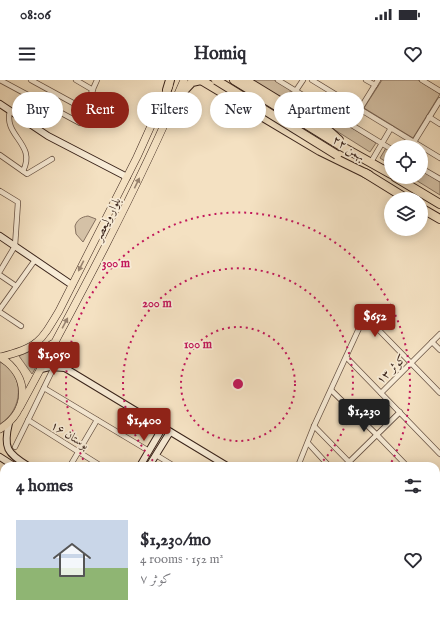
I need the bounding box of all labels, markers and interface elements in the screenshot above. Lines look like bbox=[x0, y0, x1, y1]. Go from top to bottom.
text: 08:06 bbox=[20, 5, 51, 24]
icon: menu bbox=[16, 43, 38, 65]
text: Homiq bbox=[194, 43, 246, 66]
icon: heart bbox=[402, 43, 424, 65]
chip: Buy bbox=[12, 92, 63, 128]
chip: Rent bbox=[71, 92, 129, 128]
chip: Filters bbox=[137, 92, 202, 128]
chip: New bbox=[210, 92, 266, 128]
chip: Apartment bbox=[274, 92, 364, 128]
street label: ۲۲ بهمن bbox=[329, 132, 368, 165]
map controls bbox=[384, 140, 428, 236]
button: locate bbox=[384, 140, 428, 184]
one-way arrow bbox=[134, 177, 140, 188]
button: layers bbox=[384, 192, 428, 236]
street label: بلوار ولیعصر bbox=[90, 195, 124, 245]
text: 300 m bbox=[102, 256, 131, 271]
one-way arrow bbox=[78, 260, 85, 272]
text: 200 m bbox=[142, 296, 172, 311]
pin: $652 bbox=[351, 304, 399, 338]
text: $652 bbox=[363, 308, 387, 325]
one-way arrow bbox=[62, 317, 68, 329]
text: 100 m bbox=[184, 337, 213, 352]
pin: $1,050 bbox=[21, 342, 87, 376]
text: $1,050 bbox=[38, 346, 70, 363]
street label: کوثر ۱۳ bbox=[373, 351, 409, 387]
centre of rings bbox=[231, 377, 245, 391]
pin: $1,230 bbox=[331, 399, 397, 433]
text: $1,230 bbox=[348, 403, 380, 420]
pin: $1,400 bbox=[111, 408, 177, 442]
text: $1,400 bbox=[127, 412, 161, 429]
street label: بوستان ۱۶ bbox=[48, 418, 92, 453]
icon: filters bbox=[402, 475, 424, 497]
text: 4 homes bbox=[16, 476, 73, 497]
text: $1,230/mo bbox=[140, 530, 211, 551]
icon: home bbox=[48, 536, 96, 584]
icon: heart bbox=[402, 549, 424, 571]
text: 4 rooms · 152 m² bbox=[140, 551, 223, 568]
text: کوثر ۷ bbox=[140, 571, 171, 588]

